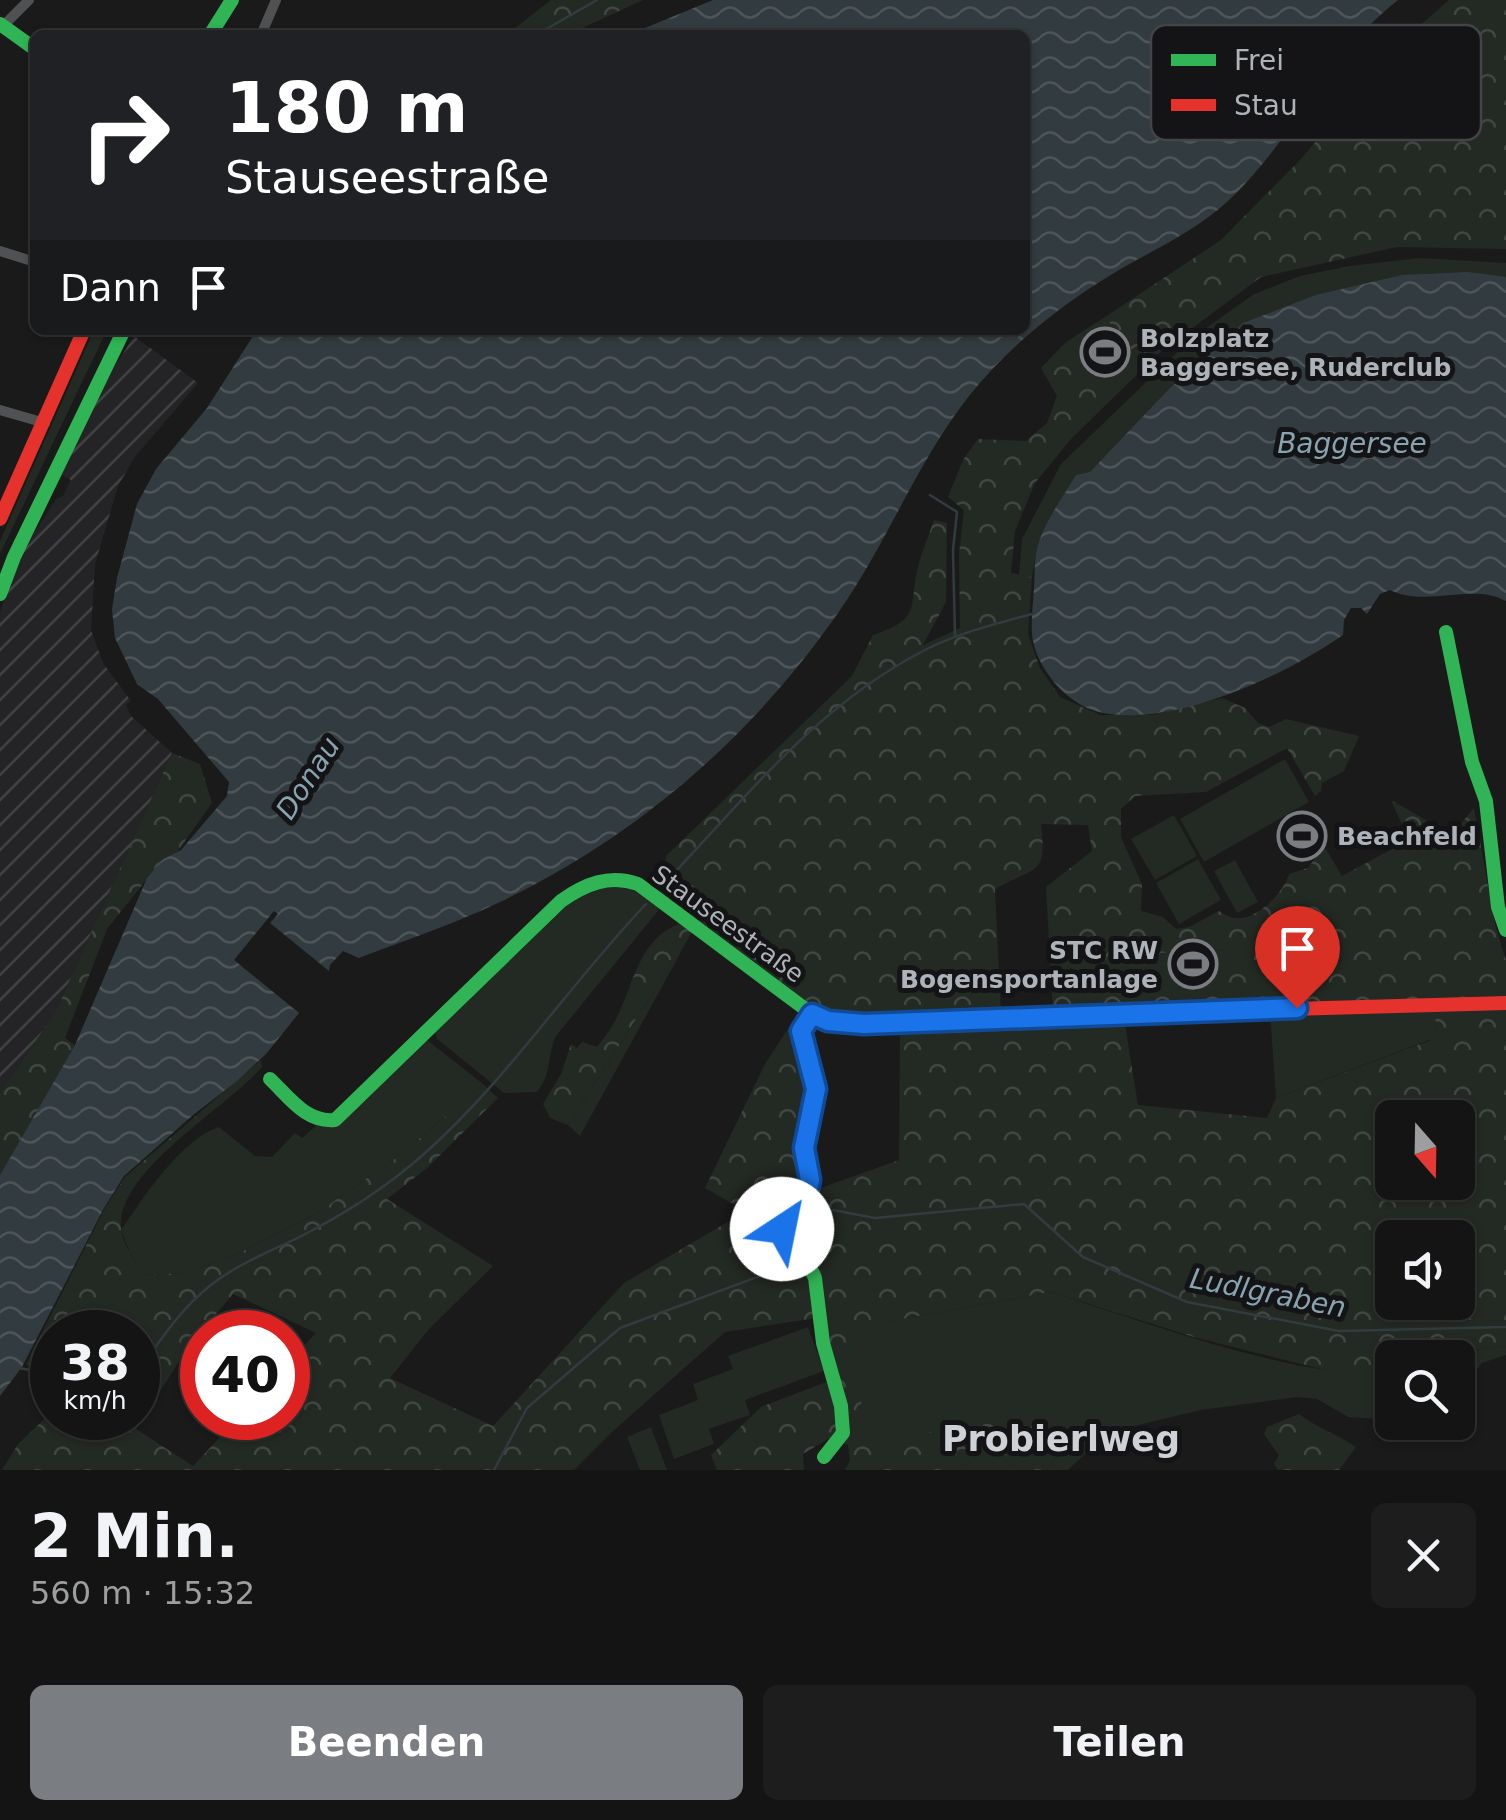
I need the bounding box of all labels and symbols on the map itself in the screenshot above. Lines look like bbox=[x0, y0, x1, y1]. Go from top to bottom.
legend bbox=[1151, 25, 1481, 140]
text: Frei bbox=[1234, 44, 1284, 77]
text: Stau bbox=[1234, 89, 1298, 122]
place label: Bolzplatz Baggersee, Ruderclub bbox=[1140, 324, 1451, 382]
sports icon: Bolzplatz Baggersee, Ruderclub bbox=[1079, 326, 1131, 378]
water label: Baggersee bbox=[1277, 427, 1427, 460]
water label: Donau bbox=[269, 731, 347, 825]
sports icon: Beachfeld bbox=[1276, 810, 1328, 862]
place label: Beachfeld bbox=[1337, 822, 1477, 851]
street label: Stauseestraße bbox=[647, 859, 809, 989]
pin bbox=[1255, 906, 1340, 1009]
place label: STC RW Bogensportanlage bbox=[900, 936, 1158, 994]
sports icon: STC RW Bogensportanlage bbox=[1167, 938, 1219, 990]
north arrow bbox=[1375, 1100, 1475, 1200]
position arrow bbox=[730, 1177, 834, 1281]
water label: Ludlgraben bbox=[1187, 1262, 1349, 1324]
speed limit sign: 40 bbox=[180, 1310, 310, 1440]
district label: Probierlweg bbox=[942, 1419, 1180, 1459]

